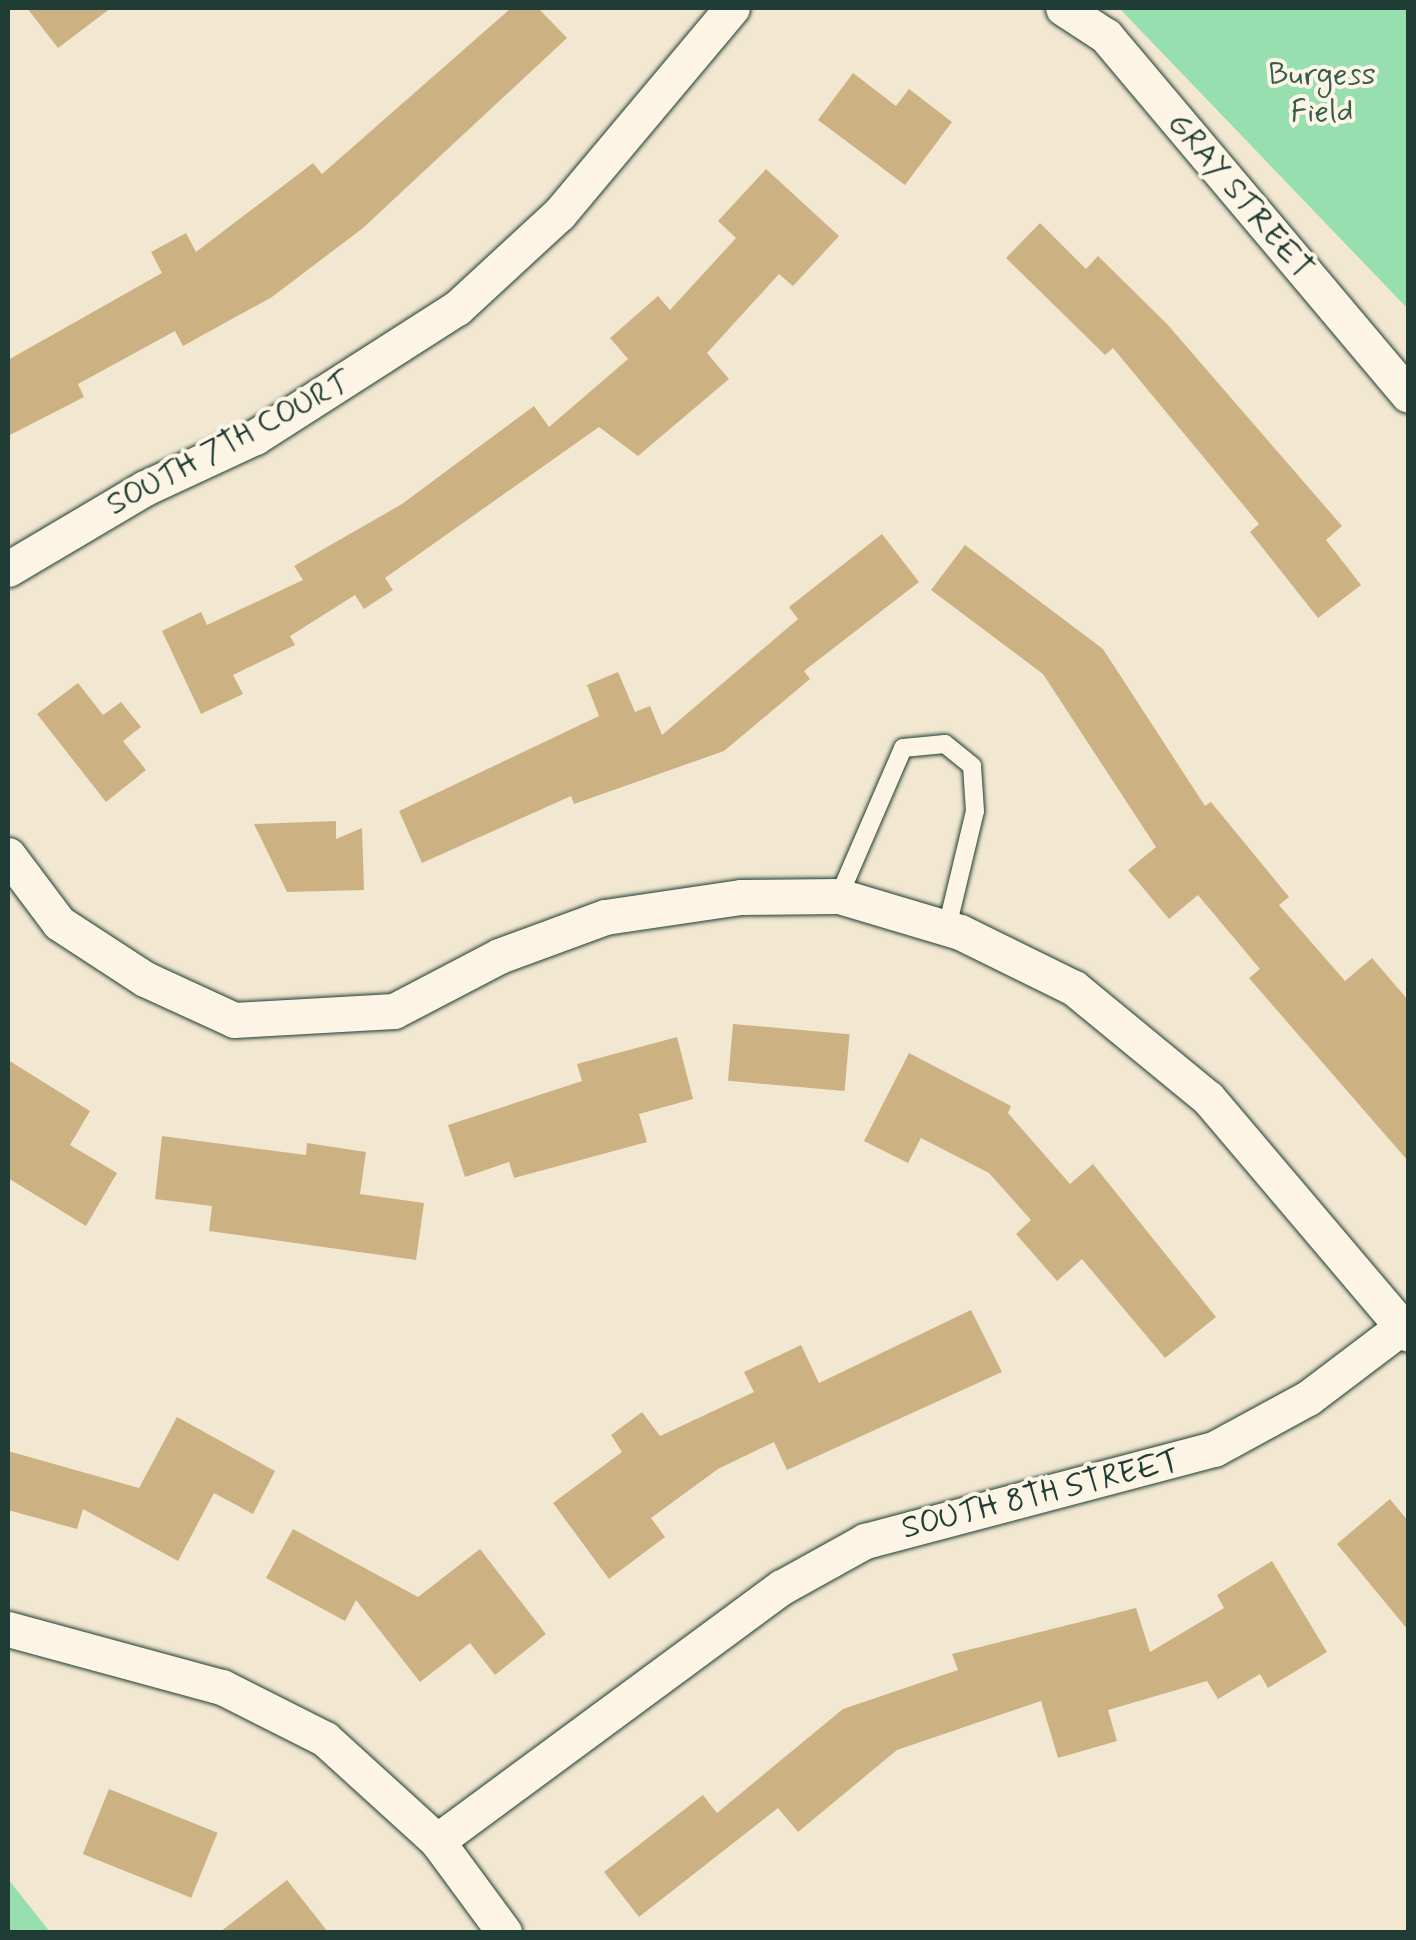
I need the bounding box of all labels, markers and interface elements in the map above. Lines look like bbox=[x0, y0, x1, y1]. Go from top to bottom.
park label: Burgess Field bbox=[1268, 57, 1376, 132]
street label: GRAY STREET bbox=[1159, 105, 1321, 287]
street label: SOUTH 7TH COURT bbox=[100, 363, 358, 525]
street label: SOUTH 8TH STREET bbox=[896, 1441, 1186, 1549]

